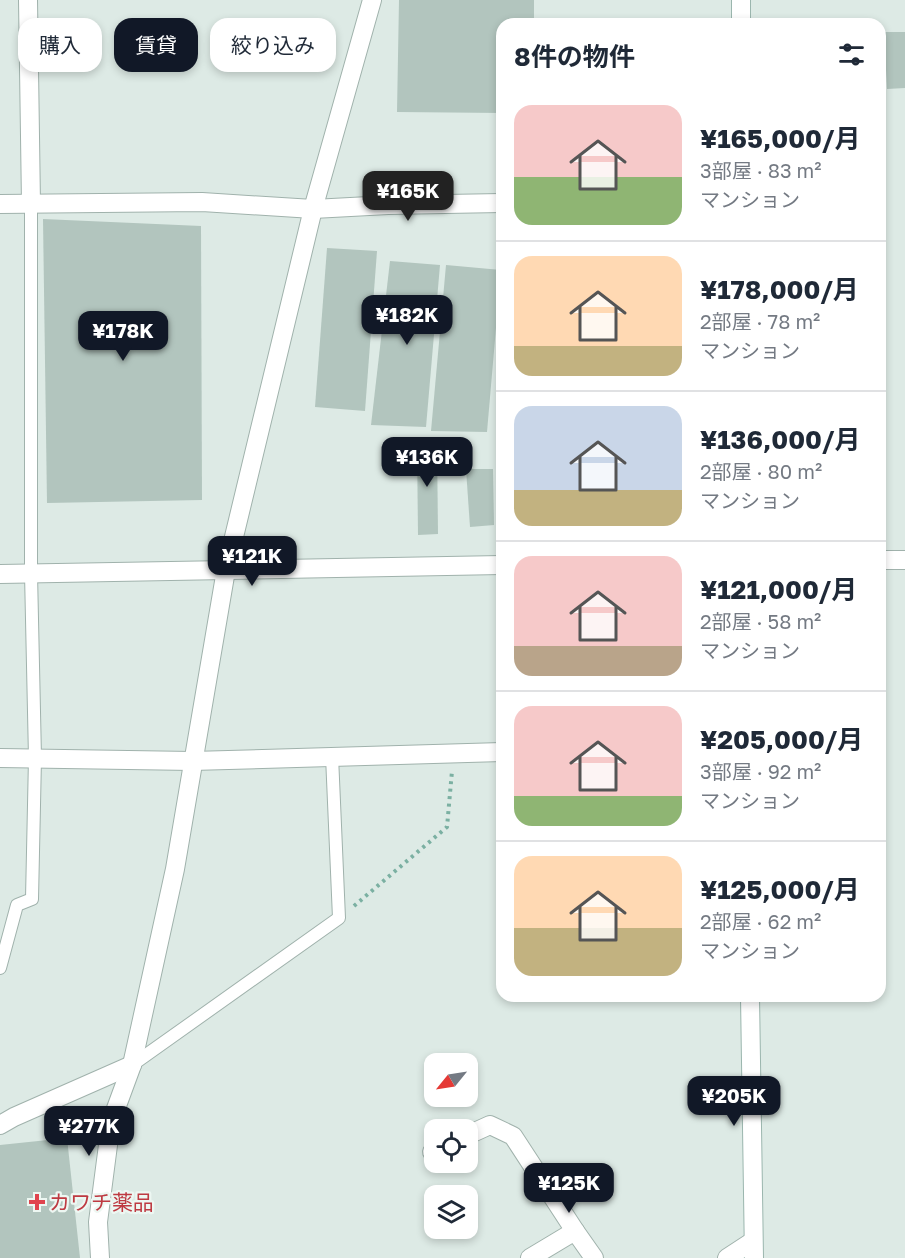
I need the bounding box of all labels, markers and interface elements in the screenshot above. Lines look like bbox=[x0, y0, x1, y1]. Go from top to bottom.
chip: 購入 bbox=[18, 18, 102, 72]
chip: 賃貸 bbox=[114, 18, 198, 72]
chip: 絞り込み bbox=[210, 18, 336, 72]
icon: filters bbox=[835, 38, 868, 71]
text: 8件の物件 bbox=[514, 41, 635, 72]
text: ¥165,000/月 bbox=[700, 123, 860, 154]
icon: home bbox=[562, 129, 634, 201]
text: 3部屋 · 83 m² bbox=[700, 158, 822, 182]
pin: ¥165K bbox=[366, 171, 450, 222]
text: ¥165K bbox=[377, 178, 439, 202]
text: マンション bbox=[700, 187, 800, 211]
text: ¥178,000/月 bbox=[700, 274, 859, 305]
icon: home bbox=[562, 280, 634, 352]
pin: ¥182K bbox=[365, 295, 449, 346]
text: ¥182K bbox=[376, 302, 439, 326]
text: 2部屋 · 78 m² bbox=[700, 309, 820, 333]
pin: ¥178K bbox=[81, 311, 165, 362]
text: ¥178K bbox=[92, 318, 154, 342]
text: マンション bbox=[700, 338, 800, 362]
text: ¥136,000/月 bbox=[700, 424, 860, 455]
icon: home bbox=[562, 430, 634, 502]
pin: ¥136K bbox=[385, 437, 469, 488]
text: ¥136K bbox=[396, 444, 458, 468]
text: 2部屋 · 80 m² bbox=[700, 459, 822, 483]
text: マンション bbox=[700, 488, 800, 512]
pin: ¥121K bbox=[210, 536, 294, 587]
text: ¥121K bbox=[222, 543, 282, 567]
text: ¥121,000/月 bbox=[700, 574, 857, 605]
icon: home bbox=[562, 580, 634, 652]
text: 2部屋 · 58 m² bbox=[700, 609, 821, 633]
text: マンション bbox=[700, 638, 800, 662]
text: ¥205,000/月 bbox=[700, 724, 863, 755]
icon: home bbox=[562, 730, 634, 802]
text: 3部屋 · 92 m² bbox=[700, 759, 821, 783]
text: マンション bbox=[700, 788, 800, 812]
text: ¥125,000/月 bbox=[700, 874, 860, 905]
icon: home bbox=[562, 880, 634, 952]
text: 2部屋 · 62 m² bbox=[700, 909, 821, 933]
text: マンション bbox=[700, 938, 800, 962]
north arrow bbox=[424, 1053, 478, 1107]
map controls bbox=[424, 1053, 478, 1239]
pin: ¥205K bbox=[692, 1076, 776, 1127]
text: ¥205K bbox=[701, 1083, 767, 1107]
pin: ¥277K bbox=[47, 1106, 131, 1157]
text: ¥277K bbox=[58, 1113, 120, 1137]
button: locate bbox=[424, 1119, 478, 1173]
pin: ¥125K bbox=[527, 1163, 611, 1214]
text: ¥125K bbox=[538, 1170, 600, 1194]
button: layers bbox=[424, 1185, 478, 1239]
place label: カワチ薬品 bbox=[49, 1189, 154, 1215]
marker: カワチ薬品 bbox=[30, 1195, 44, 1209]

